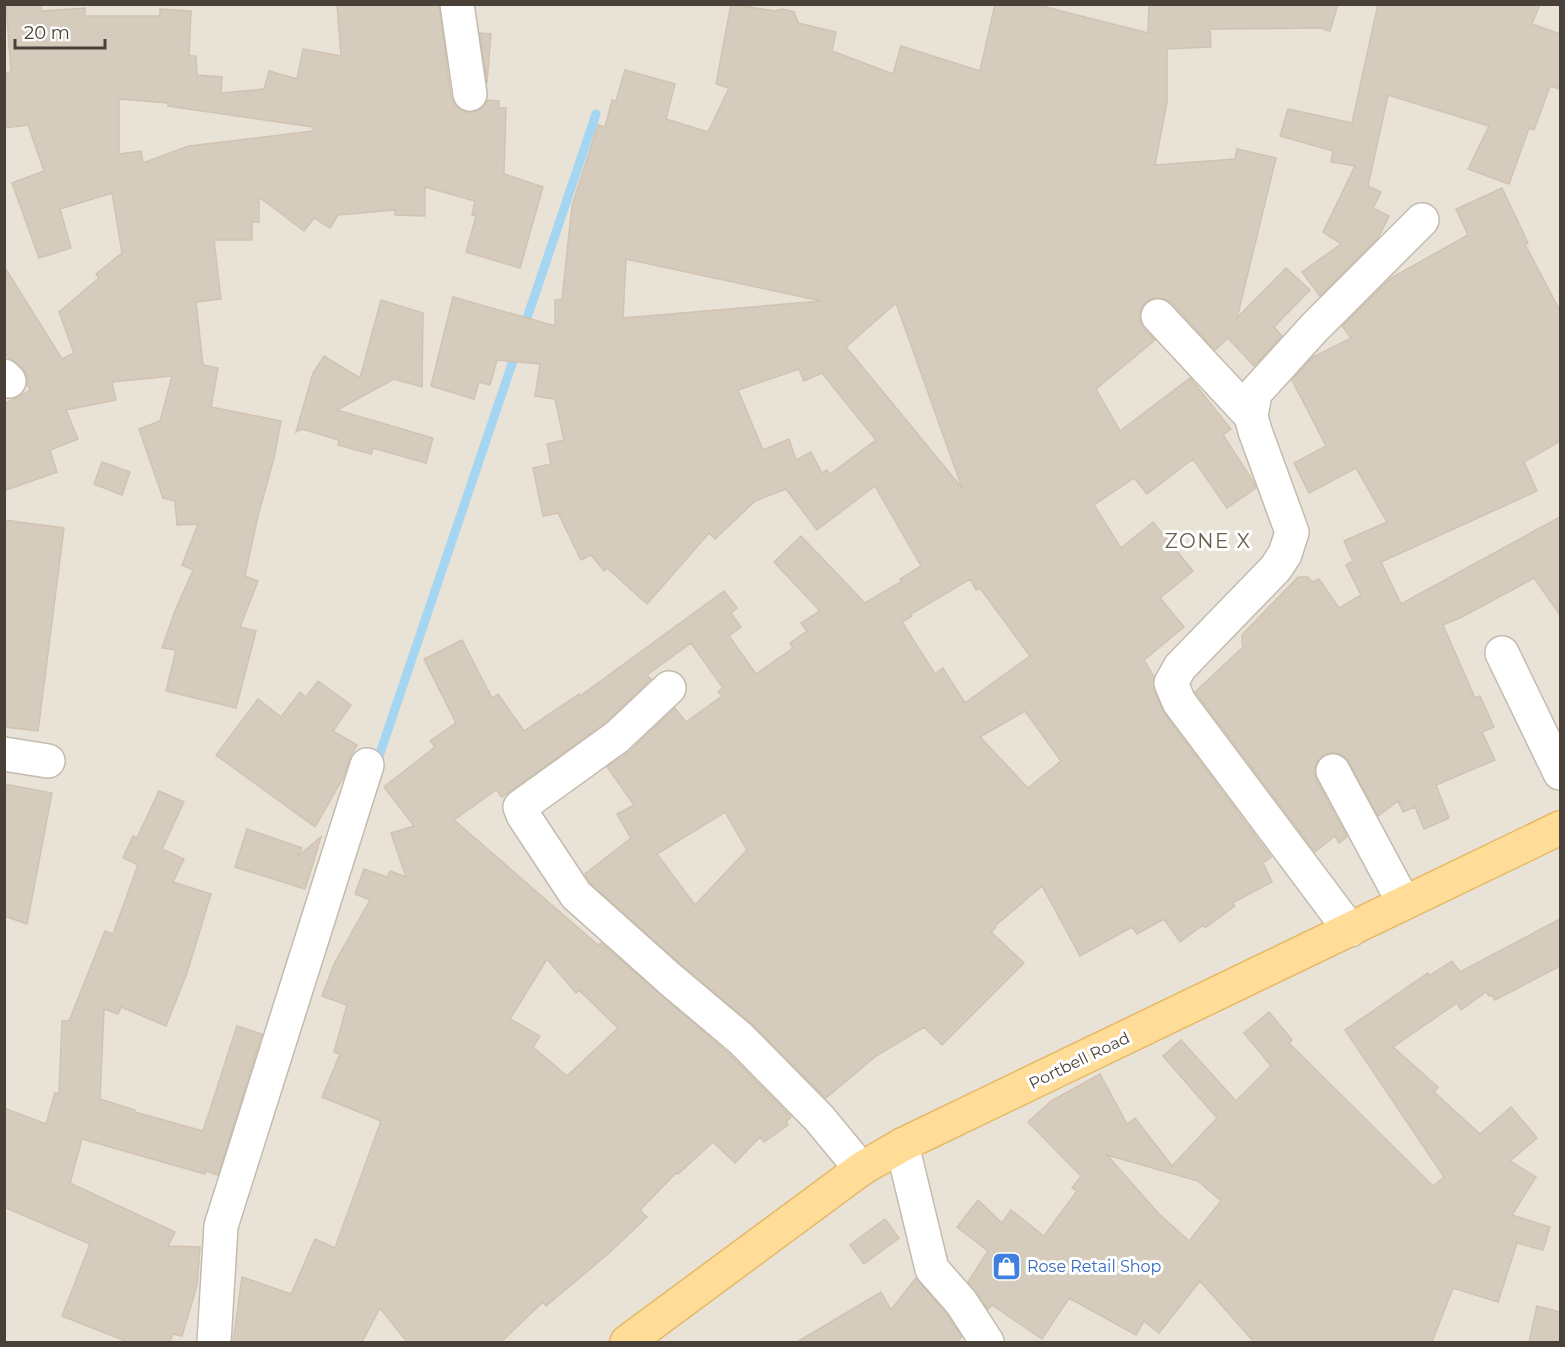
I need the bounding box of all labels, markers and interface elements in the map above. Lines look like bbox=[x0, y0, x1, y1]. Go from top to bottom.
scale bar bbox=[15, 12, 105, 50]
text: 20 m bbox=[24, 22, 70, 44]
district label: ZONE X bbox=[1165, 529, 1251, 553]
street label: Portbell Road bbox=[1026, 1028, 1133, 1093]
shop icon: Rose Retail Shop bbox=[990, 1250, 1022, 1282]
place label: Rose Retail Shop bbox=[1027, 1257, 1162, 1276]

